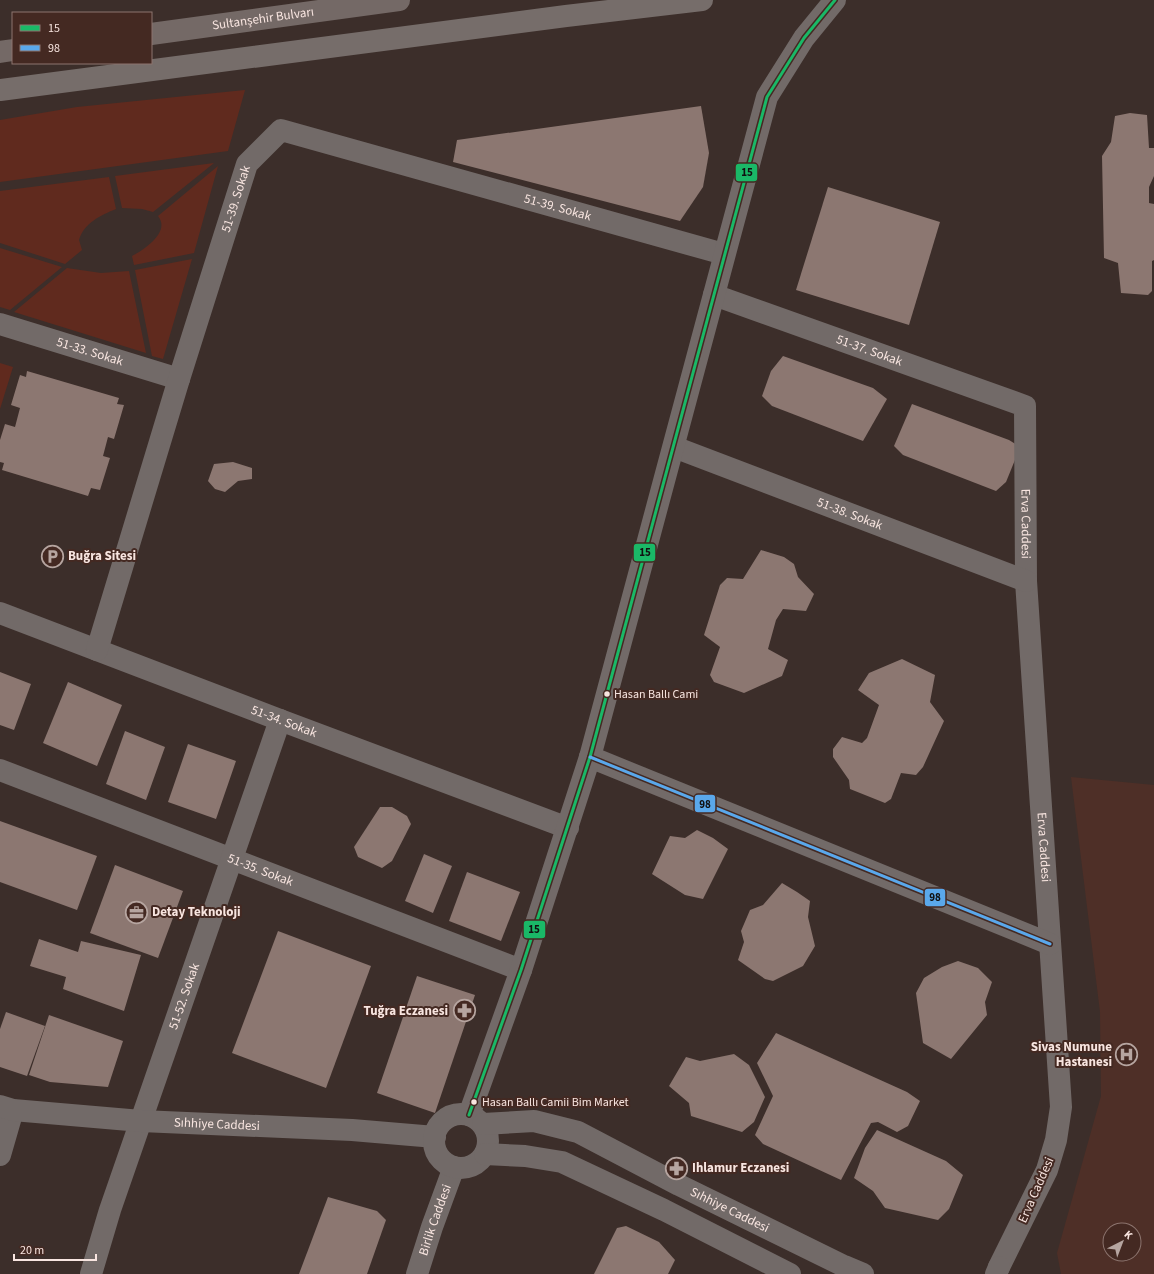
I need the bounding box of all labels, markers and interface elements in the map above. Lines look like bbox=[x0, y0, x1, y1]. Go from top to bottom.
street label: Sultanşehir Bulvarı bbox=[211, 3, 315, 35]
legend bbox=[12, 12, 152, 64]
text: 15 bbox=[48, 20, 60, 37]
text: 98 bbox=[48, 40, 60, 57]
street label: 51-39. Sokak bbox=[217, 163, 255, 235]
line badge: 15 bbox=[735, 163, 758, 182]
text: 15 bbox=[741, 165, 753, 180]
street label: 51-39. Sokak bbox=[522, 189, 594, 226]
street label: 51-37. Sokak bbox=[834, 330, 905, 371]
street label: 51-33. Sokak bbox=[54, 333, 126, 371]
street label: Erva Caddesi bbox=[1016, 489, 1035, 559]
street label: 51-38. Sokak bbox=[814, 493, 886, 535]
parking icon: Buğra Sitesi bbox=[40, 543, 66, 569]
line badge: 15 bbox=[633, 543, 656, 562]
text: 15 bbox=[639, 545, 651, 560]
place label: Buğra Sitesi bbox=[68, 547, 136, 565]
place label: Hasan Ballı Cami bbox=[614, 686, 698, 703]
marker: Hasan Ballı Cami bbox=[602, 689, 612, 699]
street label: 51-34. Sokak bbox=[248, 701, 320, 742]
line badge: 98 bbox=[694, 794, 716, 813]
text: 98 bbox=[699, 797, 711, 812]
street label: Erva Caddesi bbox=[1032, 812, 1055, 883]
street label: 51-35. Sokak bbox=[225, 849, 296, 891]
line badge: 98 bbox=[924, 888, 946, 907]
text: 98 bbox=[929, 890, 941, 905]
office icon: Detay Teknoloji bbox=[123, 899, 149, 925]
place label: Detay Teknoloji bbox=[152, 903, 241, 921]
line badge: 15 bbox=[523, 920, 546, 939]
text: 15 bbox=[528, 922, 540, 937]
street label: 51-52. Sokak bbox=[164, 960, 204, 1032]
pharmacy icon: Tuğra Eczanesi bbox=[451, 998, 477, 1024]
place label: Tuğra Eczanesi bbox=[363, 1002, 448, 1020]
place label: Sivas Numune Hastanesi bbox=[1031, 1038, 1112, 1071]
hospital icon: Sivas Numune Hastanesi bbox=[1114, 1041, 1140, 1067]
place label: Hasan Ballı Camii Bim Market bbox=[482, 1094, 629, 1111]
marker: Hasan Ballı Camii Bim Market bbox=[469, 1097, 479, 1107]
street label: Sıhhiye Caddesi bbox=[173, 1113, 260, 1135]
street label: Erva Caddesi bbox=[1014, 1154, 1058, 1226]
pharmacy icon: Ihlamur Eczanesi bbox=[664, 1155, 690, 1181]
place label: Ihlamur Eczanesi bbox=[692, 1159, 789, 1177]
street label: Birlik Caddesi bbox=[414, 1182, 456, 1258]
street label: Sıhhiye Caddesi bbox=[687, 1183, 772, 1237]
north arrow bbox=[1102, 1222, 1142, 1262]
text: K bbox=[1121, 1227, 1136, 1243]
scale bar bbox=[14, 1236, 96, 1262]
text: 20 m bbox=[20, 1242, 44, 1259]

